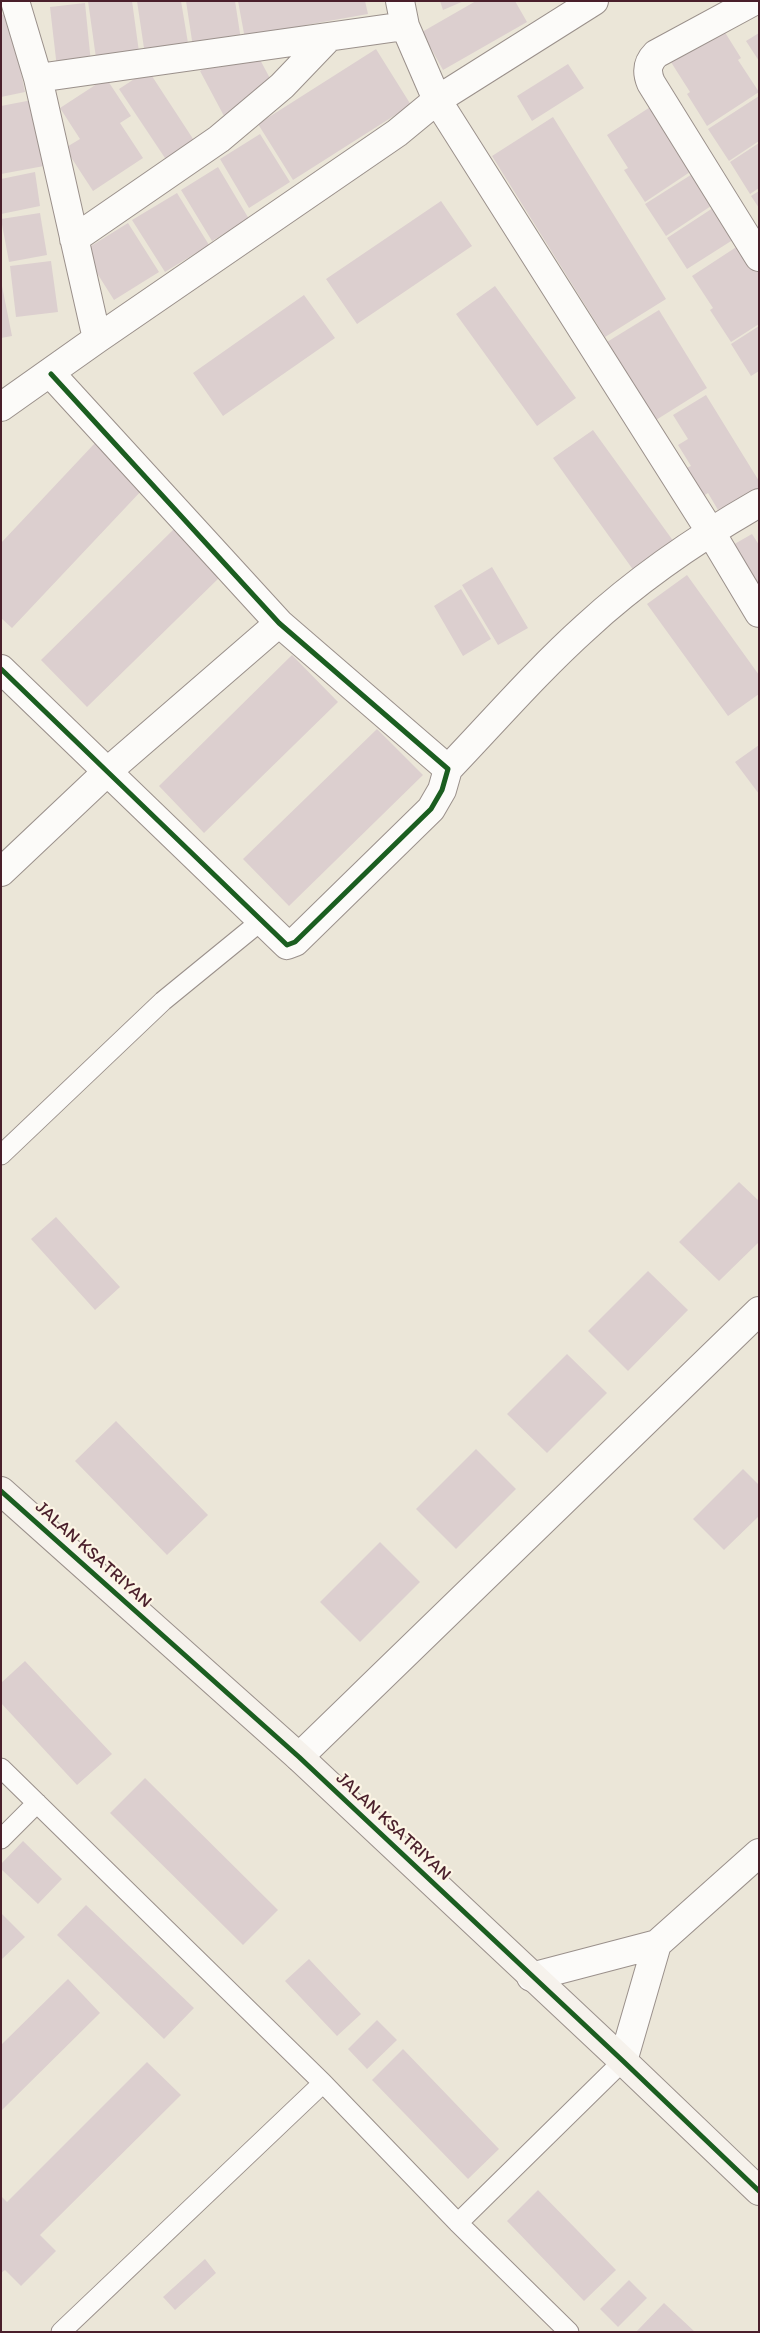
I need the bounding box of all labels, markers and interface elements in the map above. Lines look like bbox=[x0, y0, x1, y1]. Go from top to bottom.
street label: JALAN KSATRIYAN bbox=[30, 1497, 156, 1613]
street label: JALAN KSATRIYAN bbox=[331, 1768, 455, 1886]

